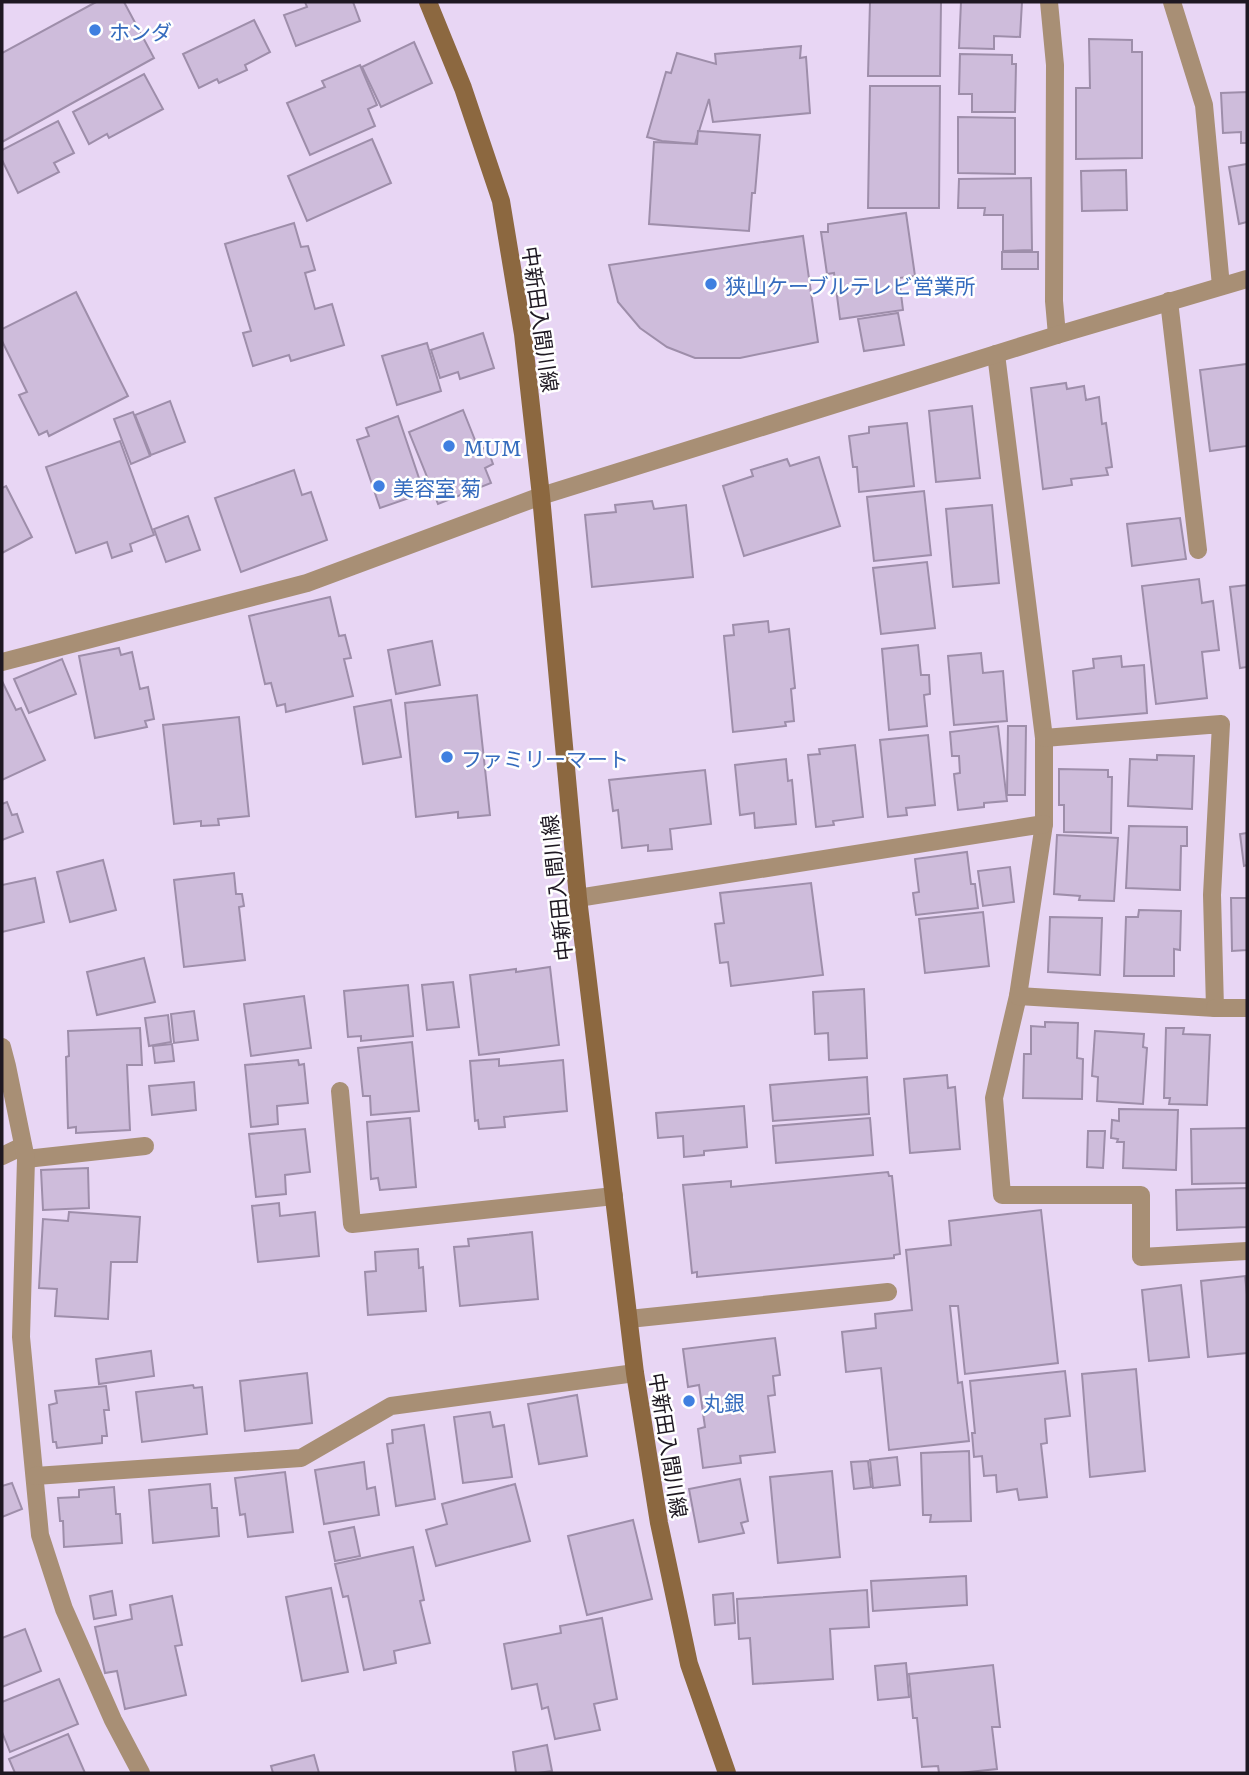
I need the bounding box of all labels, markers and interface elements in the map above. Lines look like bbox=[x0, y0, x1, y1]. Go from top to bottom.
place label: ホンダ bbox=[109, 15, 172, 46]
marker: ホンダ bbox=[87, 22, 103, 38]
street label: 中新田入間川線 bbox=[516, 244, 568, 394]
place label: 狭山ケーブルテレビ営業所 bbox=[725, 269, 976, 300]
marker: 狭山ケーブルテレビ営業所 bbox=[703, 276, 719, 292]
place label: MUM bbox=[463, 431, 522, 462]
marker: MUM bbox=[441, 438, 457, 454]
place label: 美容室 菊 bbox=[393, 471, 481, 502]
marker: 美容室 菊 bbox=[371, 478, 387, 494]
place label: ファミリーマート bbox=[461, 742, 629, 773]
marker: ファミリーマート bbox=[439, 749, 455, 765]
street label: 中新田入間川線 bbox=[532, 813, 578, 963]
street label: 中新田入間川線 bbox=[643, 1370, 697, 1520]
place label: 丸銀 bbox=[703, 1386, 745, 1417]
marker: 丸銀 bbox=[681, 1393, 697, 1409]

